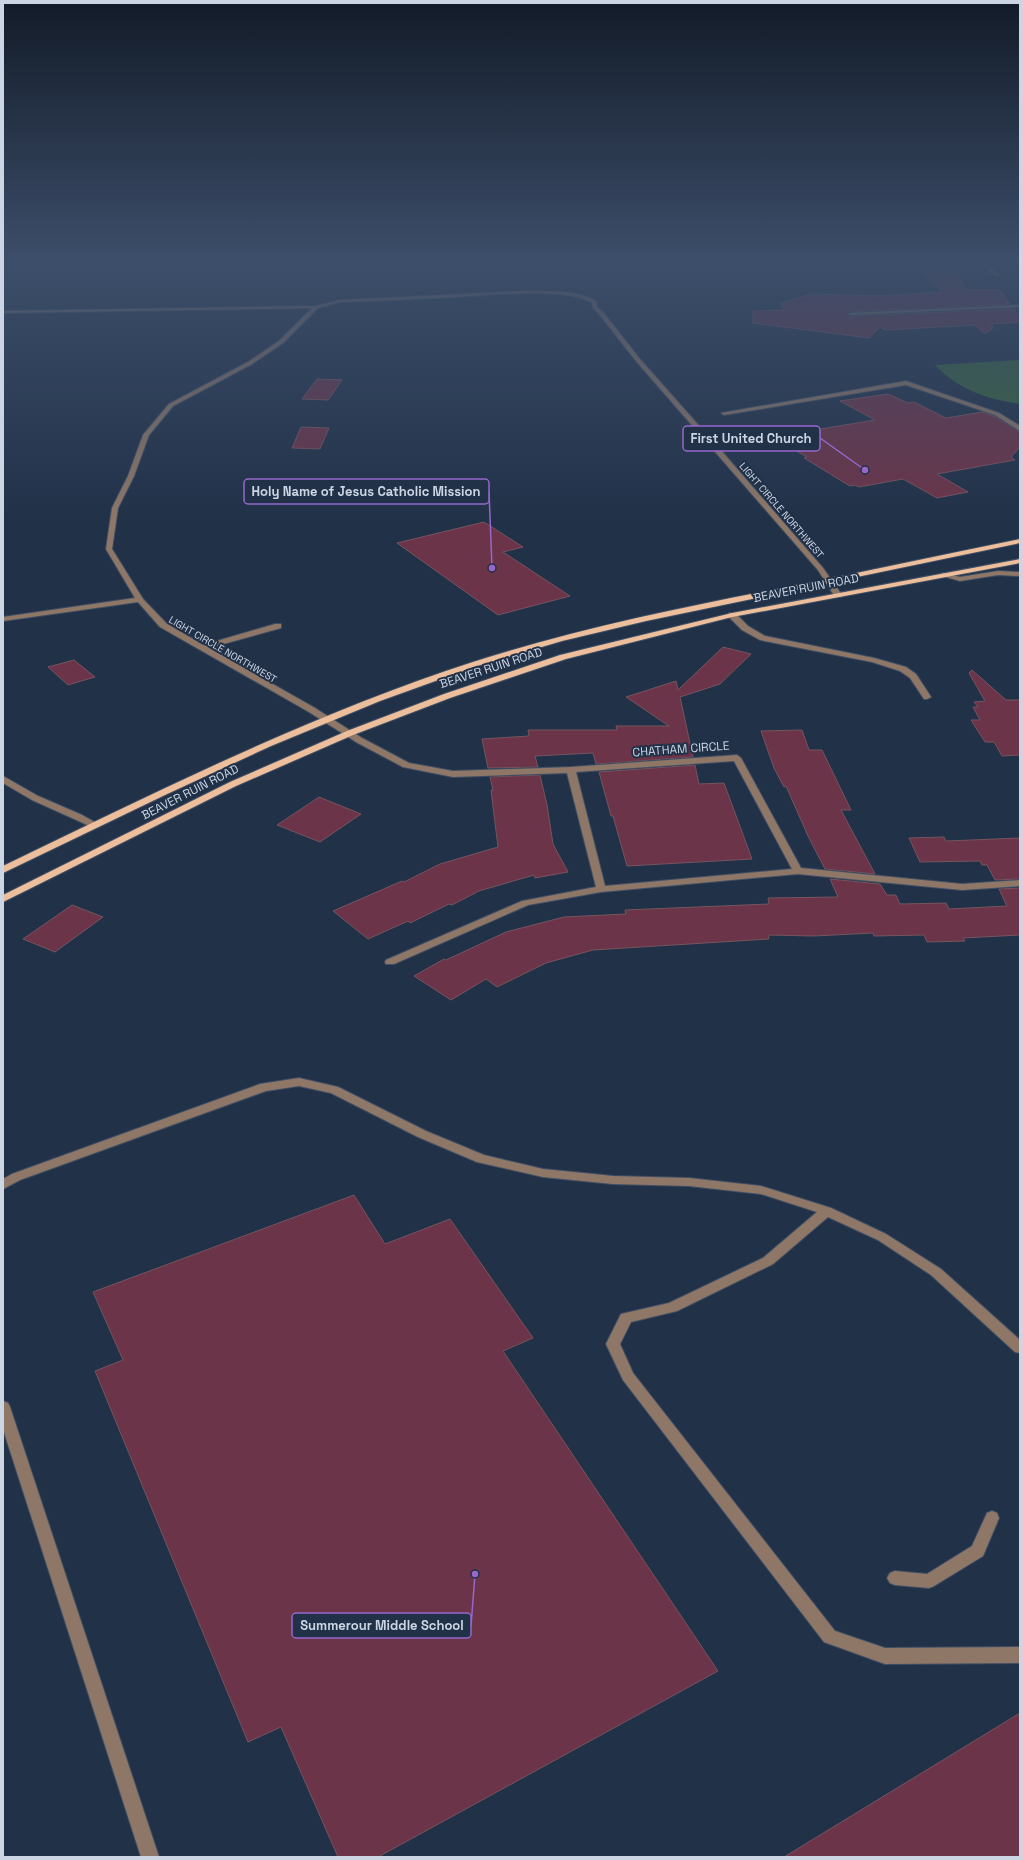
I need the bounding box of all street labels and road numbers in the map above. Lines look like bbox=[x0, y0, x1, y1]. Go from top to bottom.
street label: LIGHT CIRCLE NORTHWEST bbox=[737, 460, 827, 561]
street label: BEAVER RUIN ROAD bbox=[752, 570, 860, 606]
street label: LIGHT CIRCLE NORTHWEST bbox=[166, 613, 279, 686]
street label: BEAVER RUIN ROAD bbox=[438, 644, 544, 692]
street label: CHATHAM CIRCLE bbox=[632, 738, 730, 760]
street label: BEAVER RUIN ROAD bbox=[139, 761, 241, 823]

